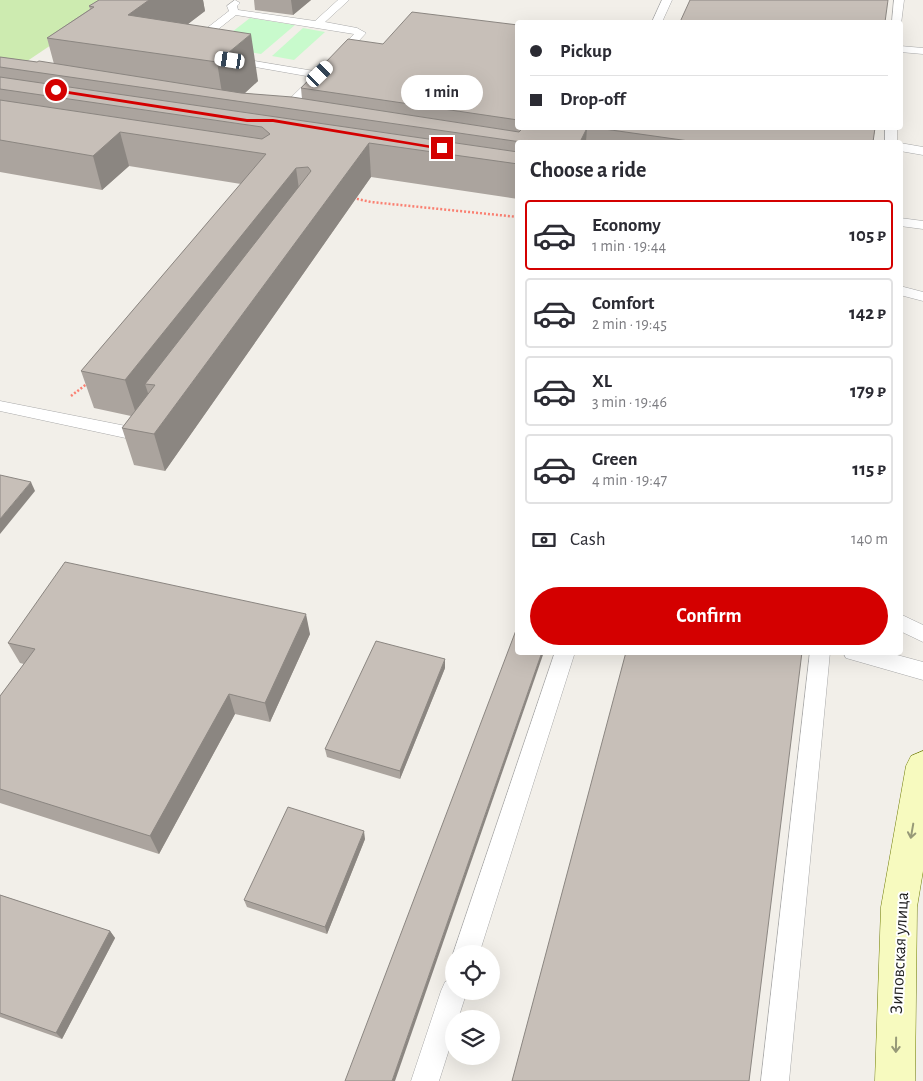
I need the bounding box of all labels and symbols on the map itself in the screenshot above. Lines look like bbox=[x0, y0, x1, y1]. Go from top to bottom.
car bbox=[214, 50, 245, 70]
car bbox=[303, 58, 336, 90]
callout: 1 min bbox=[401, 76, 483, 110]
route start bbox=[45, 79, 67, 101]
route end bbox=[431, 137, 453, 159]
one-way arrow bbox=[907, 823, 917, 839]
street label: Зиповская улица bbox=[888, 892, 912, 1014]
one-way arrow bbox=[891, 1037, 901, 1053]

